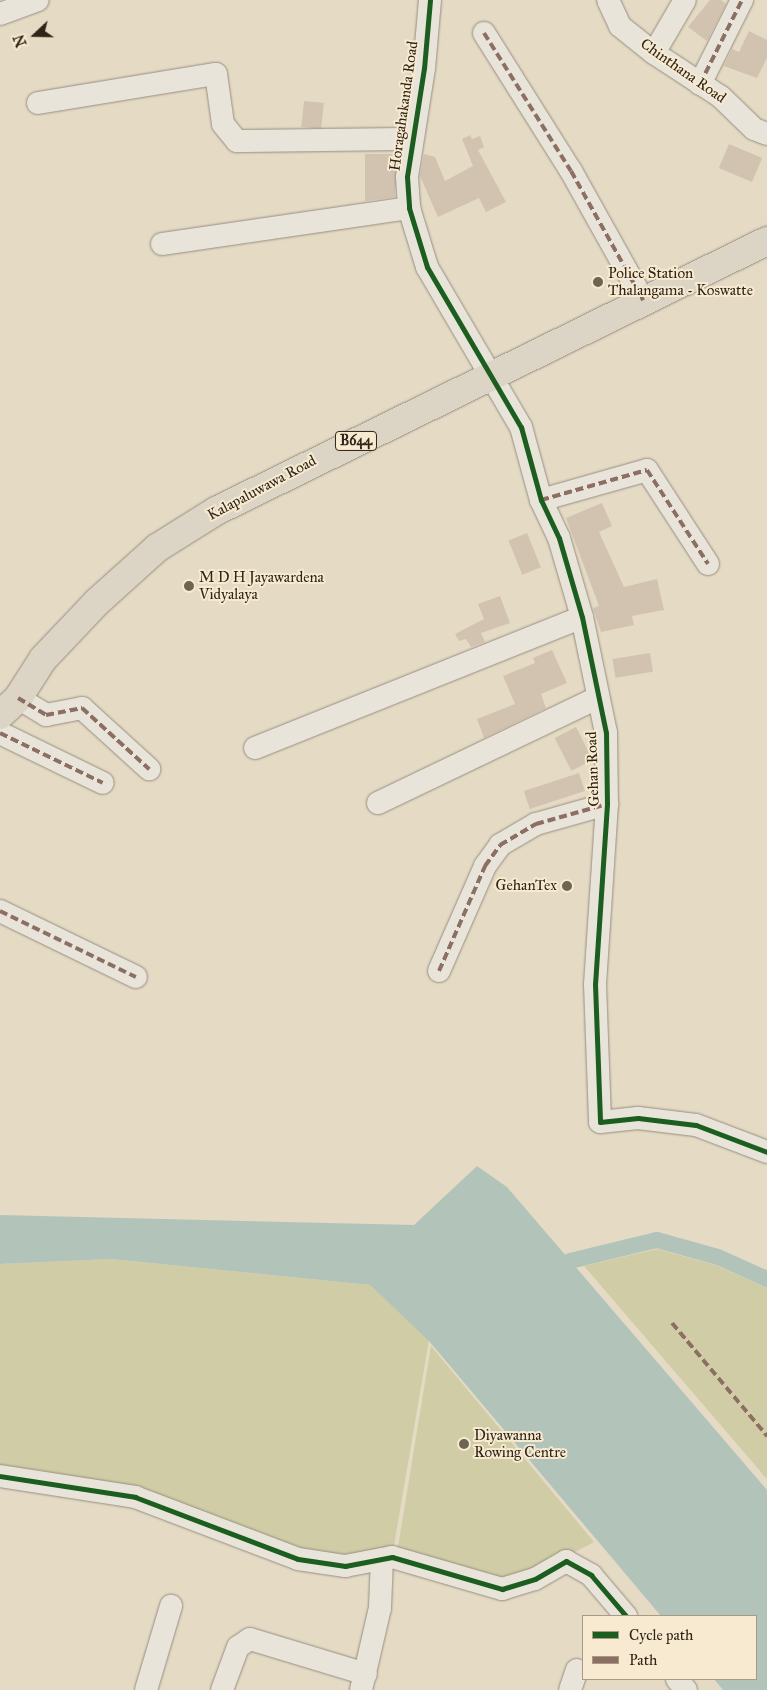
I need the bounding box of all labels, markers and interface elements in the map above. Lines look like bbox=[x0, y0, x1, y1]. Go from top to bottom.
north arrow bbox=[10, 10, 60, 60]
text: N bbox=[10, 32, 31, 49]
street label: Chinthana Road bbox=[637, 35, 729, 107]
street label: Horagahakanda Road bbox=[386, 40, 422, 172]
place label: Police Station Thalangama - Koswatte bbox=[608, 264, 753, 299]
marker: Police Station Thalangama - Koswatte bbox=[592, 276, 604, 288]
road number: B644 bbox=[335, 430, 377, 452]
street label: Kalapaluwawa Road bbox=[205, 452, 319, 524]
place label: M D H Jayawardena Vidyalaya bbox=[199, 568, 324, 603]
marker: M D H Jayawardena Vidyalaya bbox=[183, 580, 195, 592]
street label: Gehan Road bbox=[583, 731, 603, 807]
place label: GehanTex bbox=[496, 877, 557, 895]
marker: GehanTex bbox=[561, 880, 573, 892]
place label: Diyawanna Rowing Centre bbox=[474, 1426, 566, 1461]
marker: Diyawanna Rowing Centre bbox=[458, 1438, 470, 1450]
legend bbox=[582, 1615, 757, 1680]
text: Cycle path bbox=[629, 1626, 693, 1644]
text: Path bbox=[629, 1651, 657, 1669]

